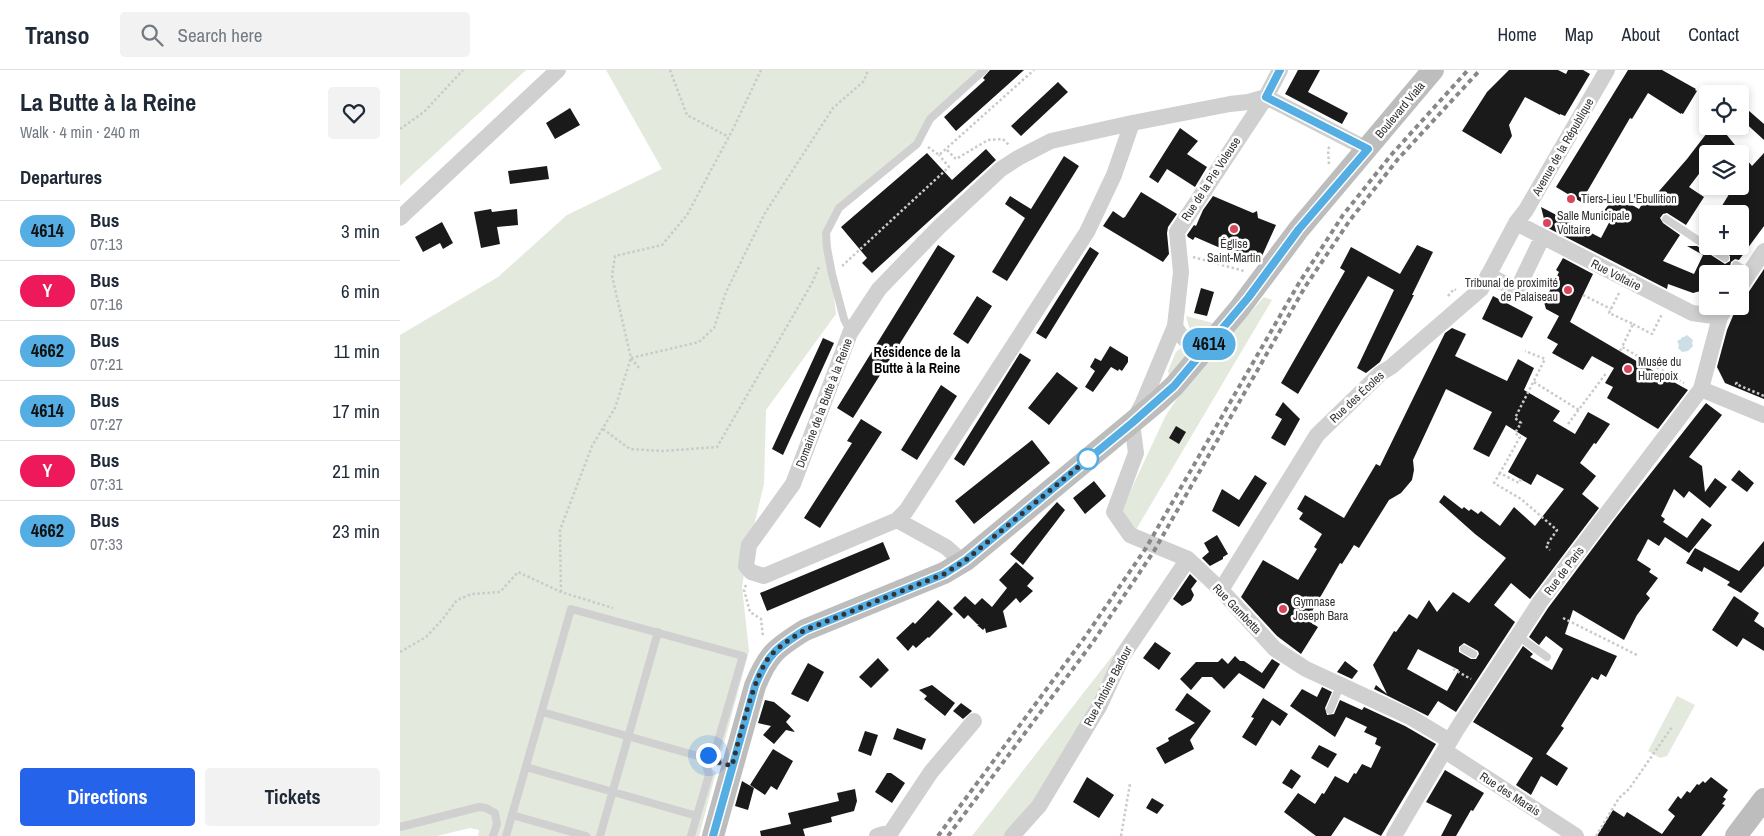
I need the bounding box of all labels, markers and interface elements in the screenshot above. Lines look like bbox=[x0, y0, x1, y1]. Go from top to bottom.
search box bbox=[120, 12, 470, 57]
text: Transo bbox=[25, 19, 90, 51]
icon: search bbox=[138, 21, 166, 49]
text: Search here bbox=[178, 22, 262, 48]
text: Home bbox=[1497, 22, 1537, 47]
text: Map bbox=[1565, 22, 1594, 47]
text: About bbox=[1622, 22, 1660, 47]
text: Contact bbox=[1688, 22, 1739, 47]
street label: Boulevard Viala bbox=[1372, 78, 1429, 142]
map controls bbox=[1699, 85, 1749, 315]
button: locate bbox=[1699, 85, 1749, 135]
text: La Butte à la Reine bbox=[20, 86, 196, 118]
button: heart bbox=[328, 87, 380, 139]
street label: Avenue de la République bbox=[1528, 95, 1598, 200]
text: Walk · 4 min · 240 m bbox=[20, 121, 140, 143]
street label: Rue de la Pie Voleuse bbox=[1178, 134, 1244, 224]
button: layers bbox=[1699, 145, 1749, 195]
text: Departures bbox=[20, 164, 102, 190]
place label: Tiers-Lieu L'Ebullition bbox=[1581, 191, 1677, 207]
marker: Tiers-Lieu L'Ebullition bbox=[1565, 193, 1577, 205]
button: + bbox=[1699, 205, 1749, 255]
text: Bus bbox=[90, 207, 119, 233]
place label: Salle Municipale Voltaire bbox=[1557, 208, 1630, 238]
marker: Salle Municipale Voltaire bbox=[1541, 217, 1553, 229]
text: 4614 bbox=[31, 218, 64, 243]
text: 3 min bbox=[341, 218, 380, 244]
marker: Église Saint-Martin bbox=[1228, 223, 1240, 235]
text: 07:13 bbox=[90, 233, 123, 255]
place label: Église Saint-Martin bbox=[1207, 236, 1261, 266]
street label: Rue Voltaire bbox=[1588, 256, 1644, 294]
button: − bbox=[1699, 265, 1749, 315]
text: Bus bbox=[90, 267, 119, 293]
place label: Tribunal de proximité de Palaiseau bbox=[1465, 275, 1558, 305]
text: Y bbox=[43, 278, 52, 303]
text: 6 min bbox=[341, 278, 380, 304]
marker: Tribunal de proximité de Palaiseau bbox=[1562, 284, 1574, 296]
text: 07:16 bbox=[90, 293, 123, 315]
text: Bus bbox=[90, 327, 119, 353]
line badge: 4614 bbox=[1174, 328, 1244, 360]
text: 4614 bbox=[1193, 331, 1225, 356]
street label: Domaine de la Butte à la Reine bbox=[792, 336, 856, 470]
text: 4662 bbox=[31, 338, 64, 363]
text: 11 min bbox=[334, 338, 380, 364]
district label: Résidence de la Butte à la Reine bbox=[874, 343, 961, 377]
text: 07:21 bbox=[90, 353, 123, 375]
place label: Musée du Hurepoix bbox=[1638, 354, 1681, 384]
marker: Musée du Hurepoix bbox=[1622, 363, 1634, 375]
street label: Rue des Écoles bbox=[1326, 368, 1388, 426]
text: Bus bbox=[90, 387, 119, 413]
text: 4614 bbox=[31, 398, 64, 423]
text: 17 min bbox=[332, 398, 380, 424]
text: 07:27 bbox=[90, 413, 123, 435]
text: Bus bbox=[90, 447, 119, 473]
unlabelled marker bbox=[1077, 448, 1099, 470]
text: Y bbox=[43, 458, 52, 483]
text: 21 min bbox=[332, 458, 380, 484]
text: 07:31 bbox=[90, 473, 123, 495]
text: Bus bbox=[90, 507, 119, 533]
text: 4662 bbox=[31, 518, 64, 543]
text: 23 min bbox=[332, 518, 380, 544]
text: 07:33 bbox=[90, 533, 123, 555]
street label: Rue de Paris bbox=[1540, 543, 1588, 599]
street label: Rue Gambetta bbox=[1209, 580, 1265, 638]
place label: Gymnase Joseph Bara bbox=[1293, 594, 1349, 624]
marker: Gymnase Joseph Bara bbox=[1277, 603, 1289, 615]
street label: Rue Antoine Badour bbox=[1080, 642, 1136, 729]
your location bbox=[696, 743, 721, 768]
button: Directions bbox=[20, 768, 195, 826]
button: Tickets bbox=[205, 768, 380, 826]
street label: Rue des Marais bbox=[1477, 768, 1544, 820]

